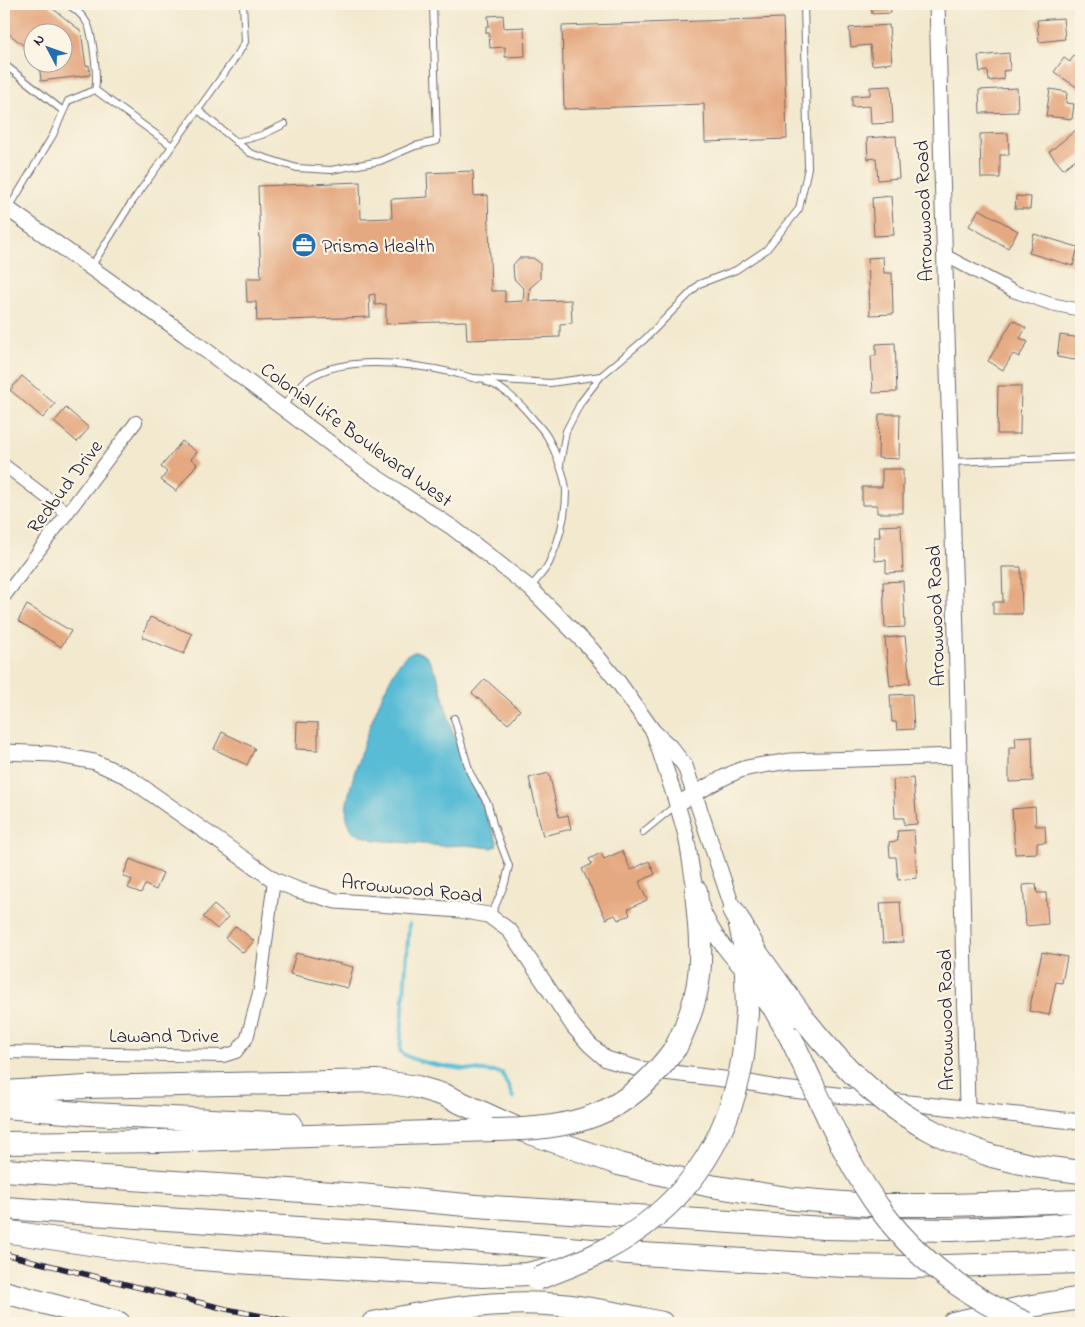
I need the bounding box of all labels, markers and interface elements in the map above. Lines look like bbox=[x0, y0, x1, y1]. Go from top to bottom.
north arrow bbox=[22, 22, 72, 72]
text: N bbox=[28, 30, 50, 51]
street label: Arrowwood Road bbox=[909, 140, 942, 282]
office icon: Prisma Health bbox=[291, 232, 317, 258]
place label: Prisma Health bbox=[322, 233, 435, 262]
street label: Colonial Life Boulevard West bbox=[253, 356, 458, 516]
street label: Redbud Drive bbox=[21, 434, 111, 541]
street label: Arrowwood Road bbox=[921, 545, 954, 687]
street label: Arrowwood Road bbox=[340, 869, 484, 912]
street label: Arrowwood Road bbox=[932, 949, 963, 1091]
street label: Lawand Drive bbox=[109, 1023, 219, 1052]

